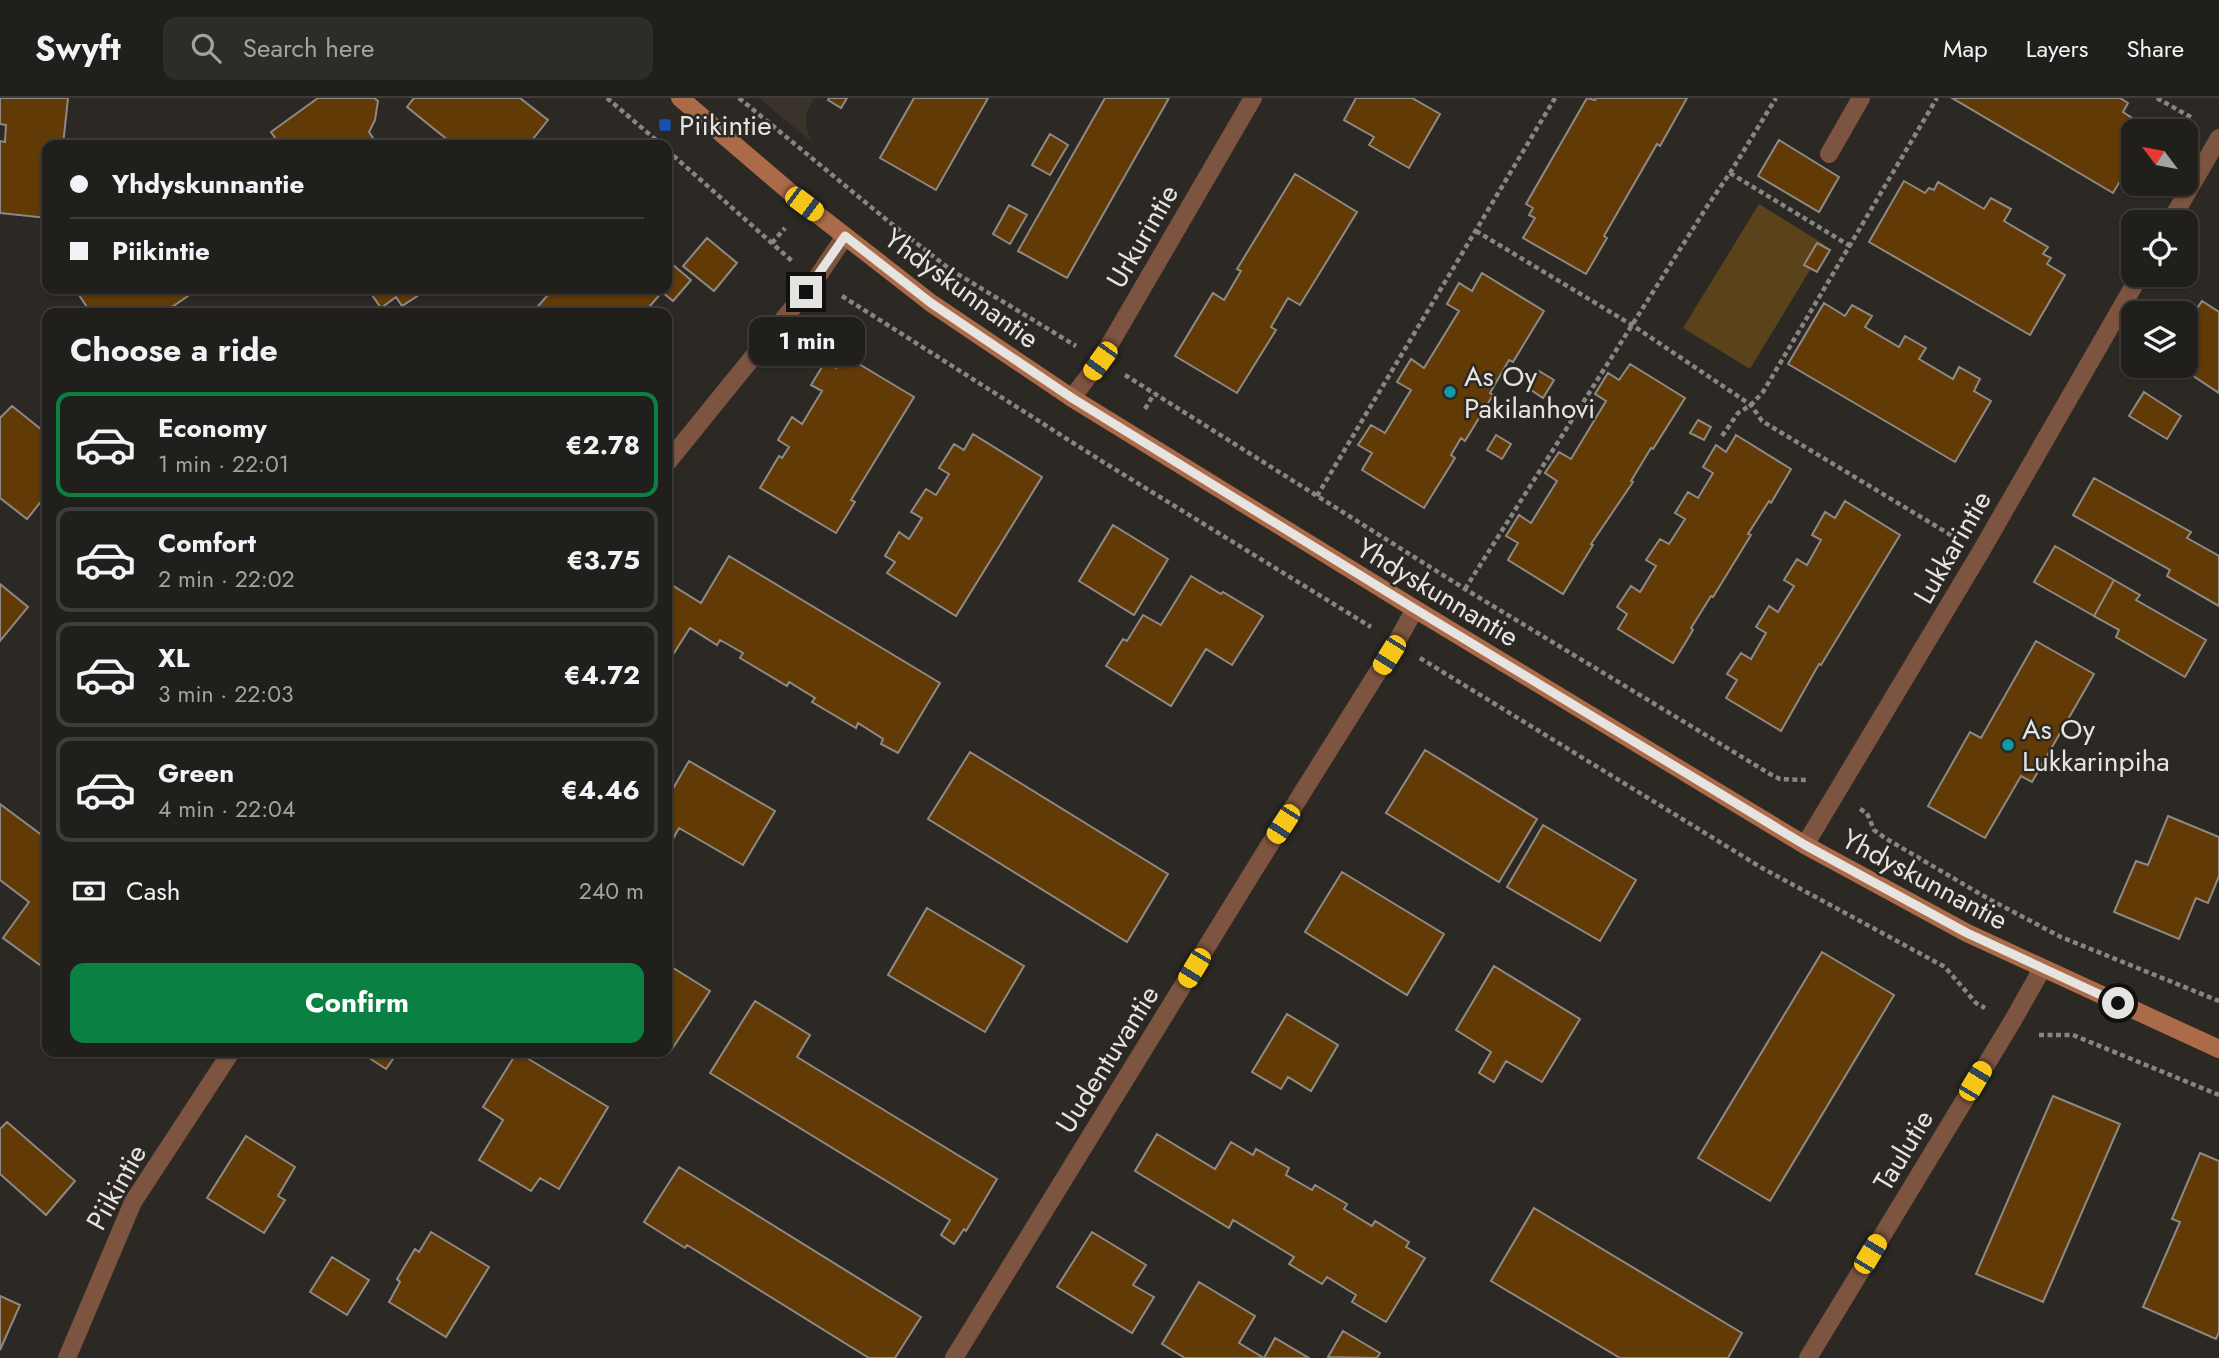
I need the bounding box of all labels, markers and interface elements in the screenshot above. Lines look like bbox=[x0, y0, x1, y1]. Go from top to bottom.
search box bbox=[163, 17, 653, 80]
text: Swyft bbox=[35, 25, 121, 72]
icon: search bbox=[187, 29, 225, 67]
text: Search here bbox=[243, 29, 374, 67]
text: Map bbox=[1943, 31, 1988, 66]
text: Layers bbox=[2026, 31, 2088, 66]
text: Share bbox=[2126, 31, 2184, 66]
place label: Piikintie bbox=[679, 105, 772, 146]
marker: Piikintie bbox=[657, 117, 673, 133]
north arrow bbox=[2121, 119, 2198, 196]
map controls bbox=[2121, 119, 2198, 378]
text: Yhdyskunnantie bbox=[112, 165, 304, 203]
street label: Urkurintie bbox=[1096, 177, 1189, 296]
car bbox=[781, 183, 828, 225]
button: locate bbox=[2121, 210, 2198, 287]
street label: Yhdyskunnantie bbox=[876, 218, 1048, 359]
text: Piikintie bbox=[112, 232, 210, 270]
route end bbox=[790, 276, 822, 308]
button: layers bbox=[2121, 301, 2198, 378]
callout: 1 min bbox=[748, 316, 864, 366]
text: 1 min bbox=[778, 324, 836, 358]
text: Choose a ride bbox=[70, 327, 278, 373]
car bbox=[1080, 338, 1121, 384]
place label: As Oy Pakilanhovi bbox=[1464, 356, 1595, 429]
marker: As Oy Pakilanhovi bbox=[1442, 384, 1458, 400]
text: Economy bbox=[158, 409, 267, 447]
icon: car bbox=[74, 413, 137, 476]
text: €2.78 bbox=[566, 426, 640, 464]
text: 1 min · 22:01 bbox=[158, 447, 289, 481]
street label: Lukkarintie bbox=[1903, 483, 2001, 612]
text: Comfort bbox=[158, 524, 256, 562]
icon: car bbox=[74, 528, 137, 591]
street label: Yhdyskunnantie bbox=[1349, 528, 1527, 657]
text: €3.75 bbox=[566, 541, 640, 579]
text: 2 min · 22:02 bbox=[158, 562, 295, 596]
car bbox=[1369, 632, 1410, 678]
text: XL bbox=[158, 639, 190, 677]
icon: car bbox=[74, 643, 137, 706]
text: €4.72 bbox=[564, 656, 640, 694]
text: 3 min · 22:03 bbox=[158, 677, 294, 711]
place label: As Oy Lukkarinpiha bbox=[2022, 709, 2170, 782]
marker: As Oy Lukkarinpiha bbox=[2000, 737, 2016, 753]
text: Green bbox=[158, 754, 234, 792]
icon: car bbox=[74, 758, 137, 821]
text: €4.46 bbox=[561, 771, 640, 809]
text: 4 min · 22:04 bbox=[158, 792, 295, 826]
car bbox=[1263, 801, 1304, 847]
street label: Yhdyskunnantie bbox=[1834, 818, 2015, 940]
icon: cash bbox=[70, 872, 108, 910]
text: Cash bbox=[126, 872, 180, 910]
text: 240 m bbox=[579, 874, 644, 908]
car bbox=[1175, 945, 1214, 991]
button: Confirm bbox=[70, 963, 644, 1043]
street label: Uudentuvantie bbox=[1046, 977, 1169, 1141]
route start bbox=[2102, 987, 2134, 1019]
car bbox=[1956, 1058, 1995, 1104]
street label: Taulutie bbox=[1863, 1102, 1944, 1199]
street label: Piikintie bbox=[76, 1137, 157, 1238]
car bbox=[1851, 1231, 1890, 1277]

